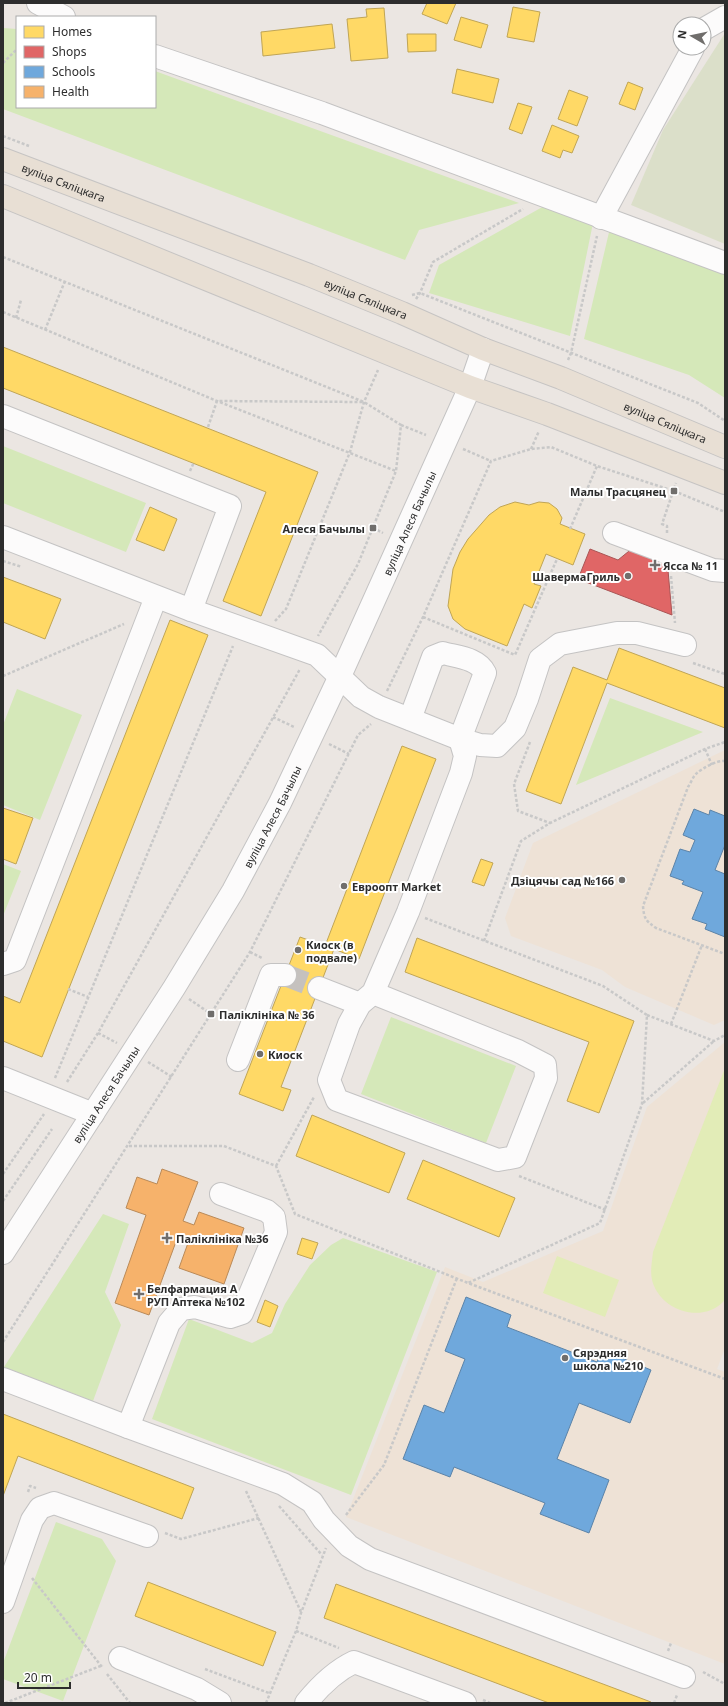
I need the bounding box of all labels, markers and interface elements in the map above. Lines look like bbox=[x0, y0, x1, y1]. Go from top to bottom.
legend bbox=[16, 16, 156, 108]
north arrow bbox=[672, 16, 712, 56]
text: Homes bbox=[52, 23, 92, 40]
text: N bbox=[674, 29, 690, 40]
text: Shops bbox=[52, 43, 87, 60]
text: Schools bbox=[52, 63, 95, 80]
text: Health bbox=[52, 83, 89, 100]
street label: вуліца Сяліцкага bbox=[20, 159, 108, 205]
street label: вуліца Сяліцкага bbox=[322, 275, 410, 322]
street label: вуліца Сяліцкага bbox=[622, 398, 709, 446]
street label: вуліца Алеся Бачылы bbox=[379, 468, 439, 577]
place label: Малы Трасцянец bbox=[570, 484, 667, 499]
marker: Малы Трасцянец bbox=[669, 486, 679, 496]
place label: Алеся Бачылы bbox=[283, 521, 365, 536]
marker: Алеся Бачылы bbox=[368, 523, 378, 533]
place label: Ясса № 11 bbox=[663, 558, 718, 573]
marker: Ясса № 11 bbox=[650, 560, 660, 570]
place label: ШавермаГриль bbox=[532, 569, 620, 584]
marker: ШавермаГриль bbox=[623, 571, 633, 581]
street label: вуліца Алеся Бачылы bbox=[239, 763, 304, 870]
place label: Дзіцячы сад №166 bbox=[511, 873, 614, 888]
marker: Дзіцячы сад №166 bbox=[617, 875, 627, 885]
place label: Евроопт Market bbox=[352, 879, 441, 894]
marker: Евроопт Market bbox=[339, 881, 349, 891]
place label: Киоск (в подвале) bbox=[306, 937, 357, 965]
marker: Киоск (в подвале) bbox=[293, 945, 303, 955]
place label: Паліклініка № 36 bbox=[219, 1007, 315, 1022]
marker: Паліклініка № 36 bbox=[206, 1009, 216, 1019]
street label: вуліца Алеся Бачылы bbox=[69, 1043, 142, 1146]
place label: Киоск bbox=[268, 1047, 303, 1062]
marker: Киоск bbox=[255, 1049, 265, 1059]
place label: Паліклініка №36 bbox=[176, 1231, 269, 1246]
marker: Паліклініка №36 bbox=[161, 1232, 173, 1244]
place label: Белфармация А РУП Аптека №102 bbox=[147, 1281, 245, 1309]
marker: Белфармация А РУП Аптека №102 bbox=[134, 1289, 144, 1299]
place label: Сярэдняя школа №210 bbox=[573, 1345, 643, 1373]
marker: Сярэдняя школа №210 bbox=[560, 1353, 570, 1363]
scale bar bbox=[18, 1664, 70, 1690]
text: 20 m bbox=[24, 1669, 52, 1686]

